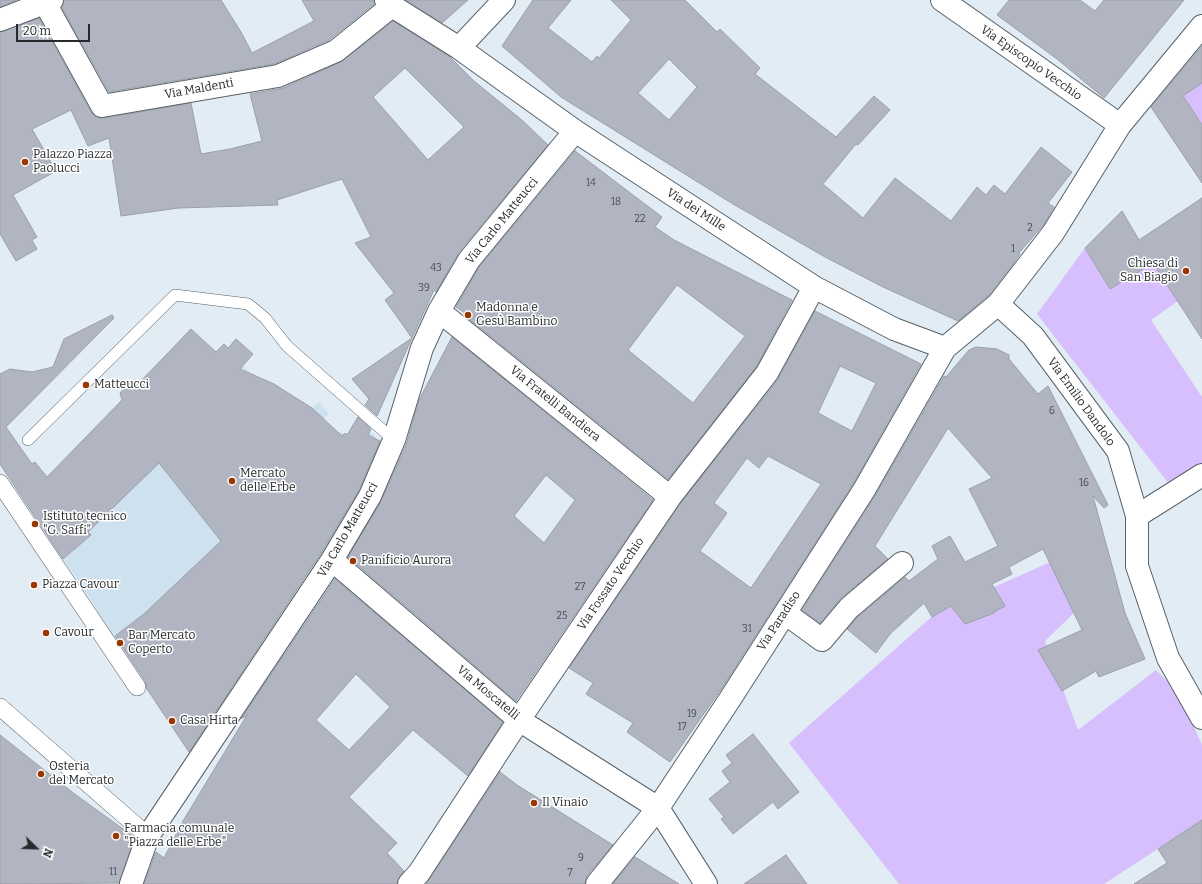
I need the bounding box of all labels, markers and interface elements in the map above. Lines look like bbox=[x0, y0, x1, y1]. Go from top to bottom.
scale bar bbox=[18, 16, 92, 42]
street label: Via Episcopio Vecchio bbox=[977, 23, 1085, 103]
text: 20 m bbox=[23, 24, 51, 38]
street label: Via Maldenti bbox=[163, 76, 235, 102]
place label: Palazzo Piazza Paolucci bbox=[33, 148, 112, 176]
marker: Palazzo Piazza Paolucci bbox=[20, 157, 30, 167]
street label: Via Carlo Matteucci bbox=[463, 175, 541, 267]
house number: 14 bbox=[586, 177, 596, 189]
street label: Via dei Mille bbox=[664, 186, 728, 234]
house number: 18 bbox=[611, 196, 621, 208]
house number: 22 bbox=[635, 213, 645, 225]
house number: 2 bbox=[1027, 222, 1033, 234]
house number: 1 bbox=[1011, 243, 1015, 255]
place label: Chiesa di San Biagio bbox=[1120, 257, 1178, 285]
house number: 43 bbox=[430, 262, 442, 274]
marker: Chiesa di San Biagio bbox=[1181, 266, 1191, 276]
house number: 39 bbox=[418, 282, 430, 294]
place label: Madonna e Gesù Bambino bbox=[476, 301, 557, 329]
marker: Madonna e Gesù Bambino bbox=[463, 310, 473, 320]
street label: Via Emilio Dandolo bbox=[1044, 355, 1118, 449]
street label: Via Fratelli Bandiera bbox=[507, 363, 603, 445]
place label: Matteucci bbox=[94, 378, 149, 392]
marker: Matteucci bbox=[81, 380, 91, 390]
house number: 6 bbox=[1049, 405, 1055, 417]
place label: Mercato delle Erbe bbox=[240, 467, 295, 495]
marker: Mercato delle Erbe bbox=[227, 476, 237, 486]
house number: 16 bbox=[1079, 477, 1089, 489]
street label: Via Carlo Matteucci bbox=[315, 480, 381, 580]
place label: Istituto tecnico "G. Saffi" bbox=[43, 510, 127, 538]
marker: Istituto tecnico "G. Saffi" bbox=[30, 519, 40, 529]
street label: Via Fossato Vecchio bbox=[575, 535, 647, 633]
place label: Panificio Aurora bbox=[361, 554, 451, 568]
marker: Panificio Aurora bbox=[348, 556, 358, 566]
place label: Piazza Cavour bbox=[42, 578, 119, 592]
marker: Piazza Cavour bbox=[29, 580, 39, 590]
house number: 27 bbox=[575, 581, 585, 593]
street label: Via Paradiso bbox=[754, 588, 804, 654]
house number: 25 bbox=[557, 610, 567, 622]
house number: 31 bbox=[742, 623, 752, 635]
place label: Cavour bbox=[54, 626, 93, 640]
marker: Cavour bbox=[41, 628, 51, 638]
place label: Bar Mercato Coperto bbox=[128, 629, 195, 657]
marker: Bar Mercato Coperto bbox=[115, 638, 125, 648]
street label: Via Moscatelli bbox=[454, 663, 522, 723]
house number: 19 bbox=[687, 708, 697, 720]
place label: Casa Hirta bbox=[180, 714, 238, 728]
marker: Casa Hirta bbox=[167, 716, 177, 726]
house number: 17 bbox=[678, 721, 686, 733]
place label: Osteria del Mercato bbox=[49, 760, 114, 788]
marker: Osteria del Mercato bbox=[36, 769, 46, 779]
place label: Il Vinaio bbox=[542, 796, 588, 810]
marker: Il Vinaio bbox=[529, 798, 539, 808]
place label: Farmacia comunale "Piazza delle Erbe" bbox=[124, 822, 234, 850]
north arrow bbox=[16, 828, 56, 868]
marker: Farmacia comunale "Piazza delle Erbe" bbox=[111, 831, 121, 841]
text: N bbox=[40, 846, 55, 859]
house number: 9 bbox=[578, 852, 584, 864]
house number: 11 bbox=[109, 866, 117, 878]
house number: 7 bbox=[567, 867, 573, 879]

